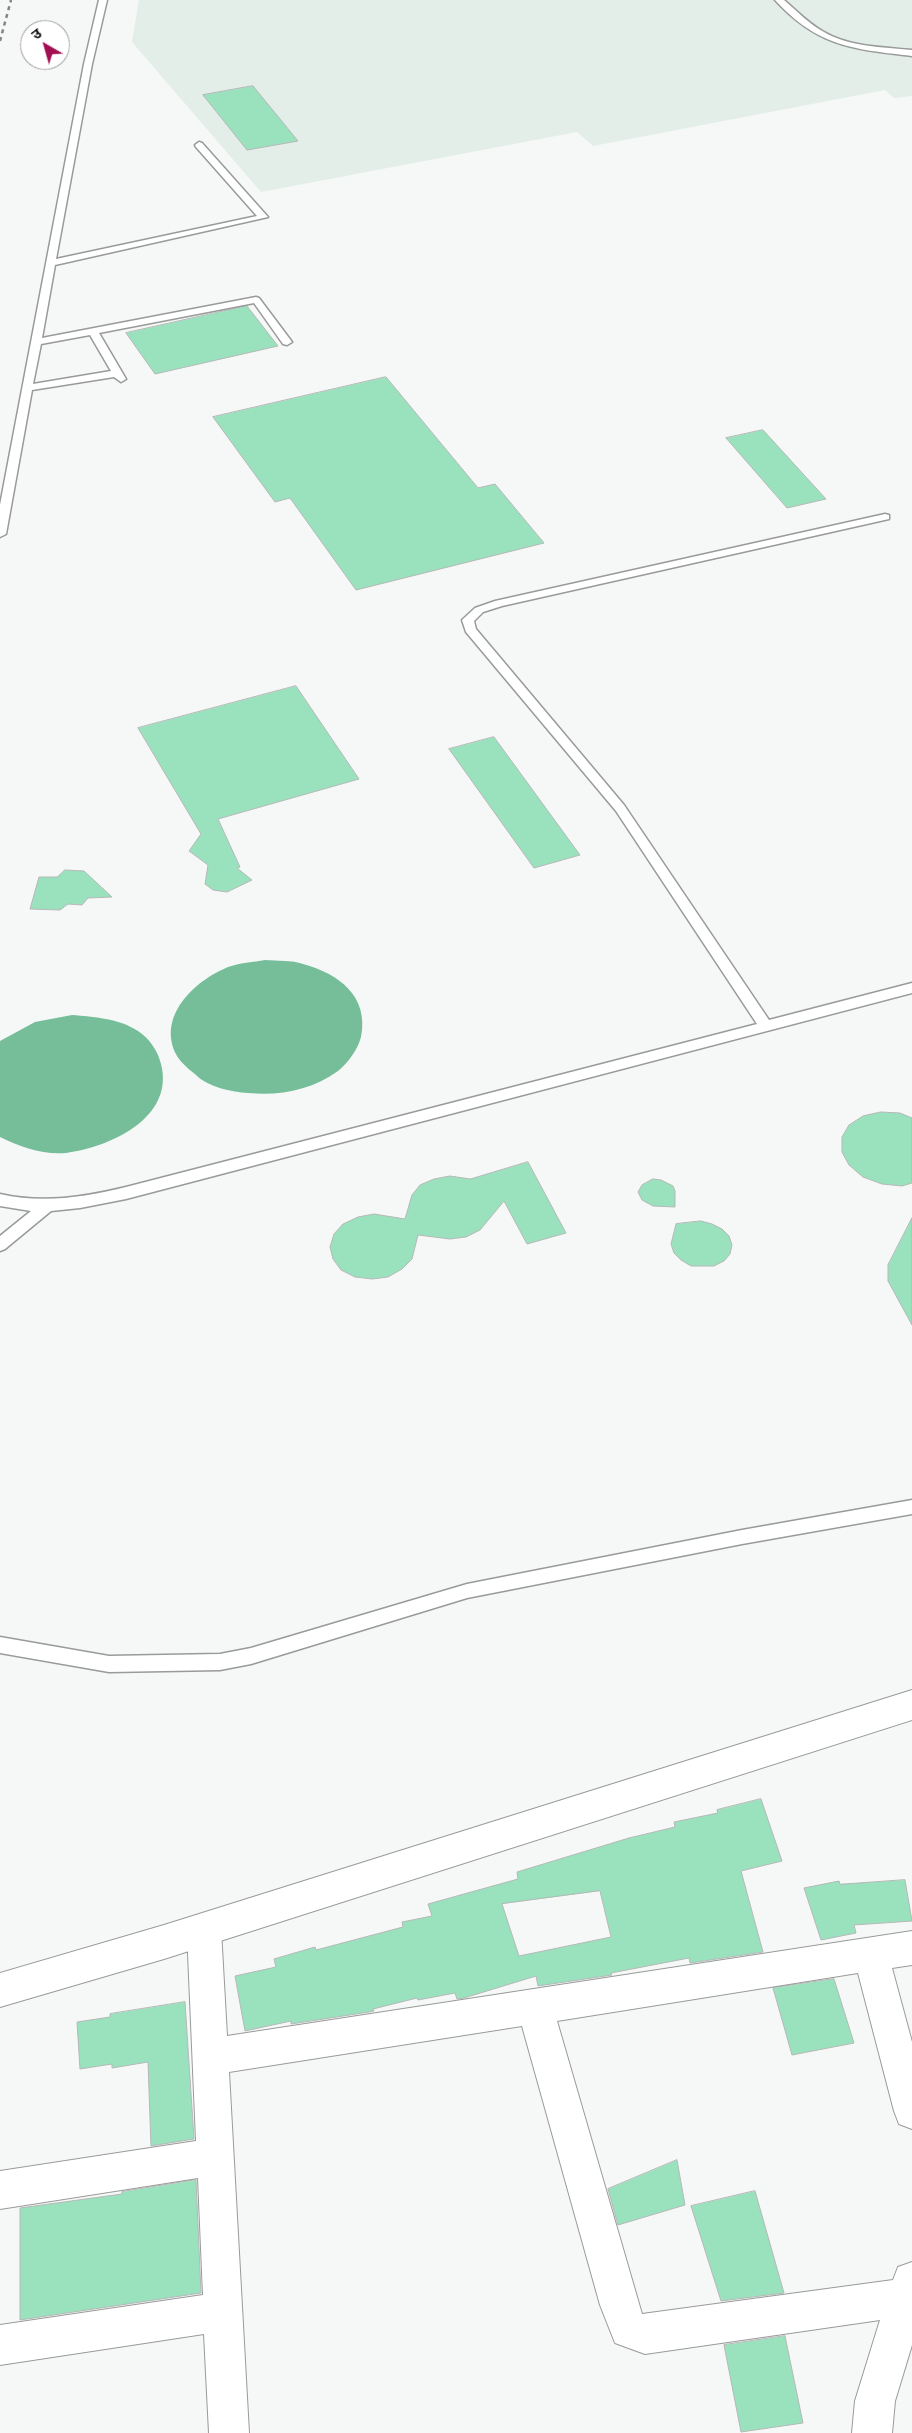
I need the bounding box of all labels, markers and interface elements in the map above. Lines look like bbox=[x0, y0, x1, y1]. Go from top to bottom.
north arrow bbox=[20, 20, 70, 70]
text: उ bbox=[28, 24, 45, 43]

